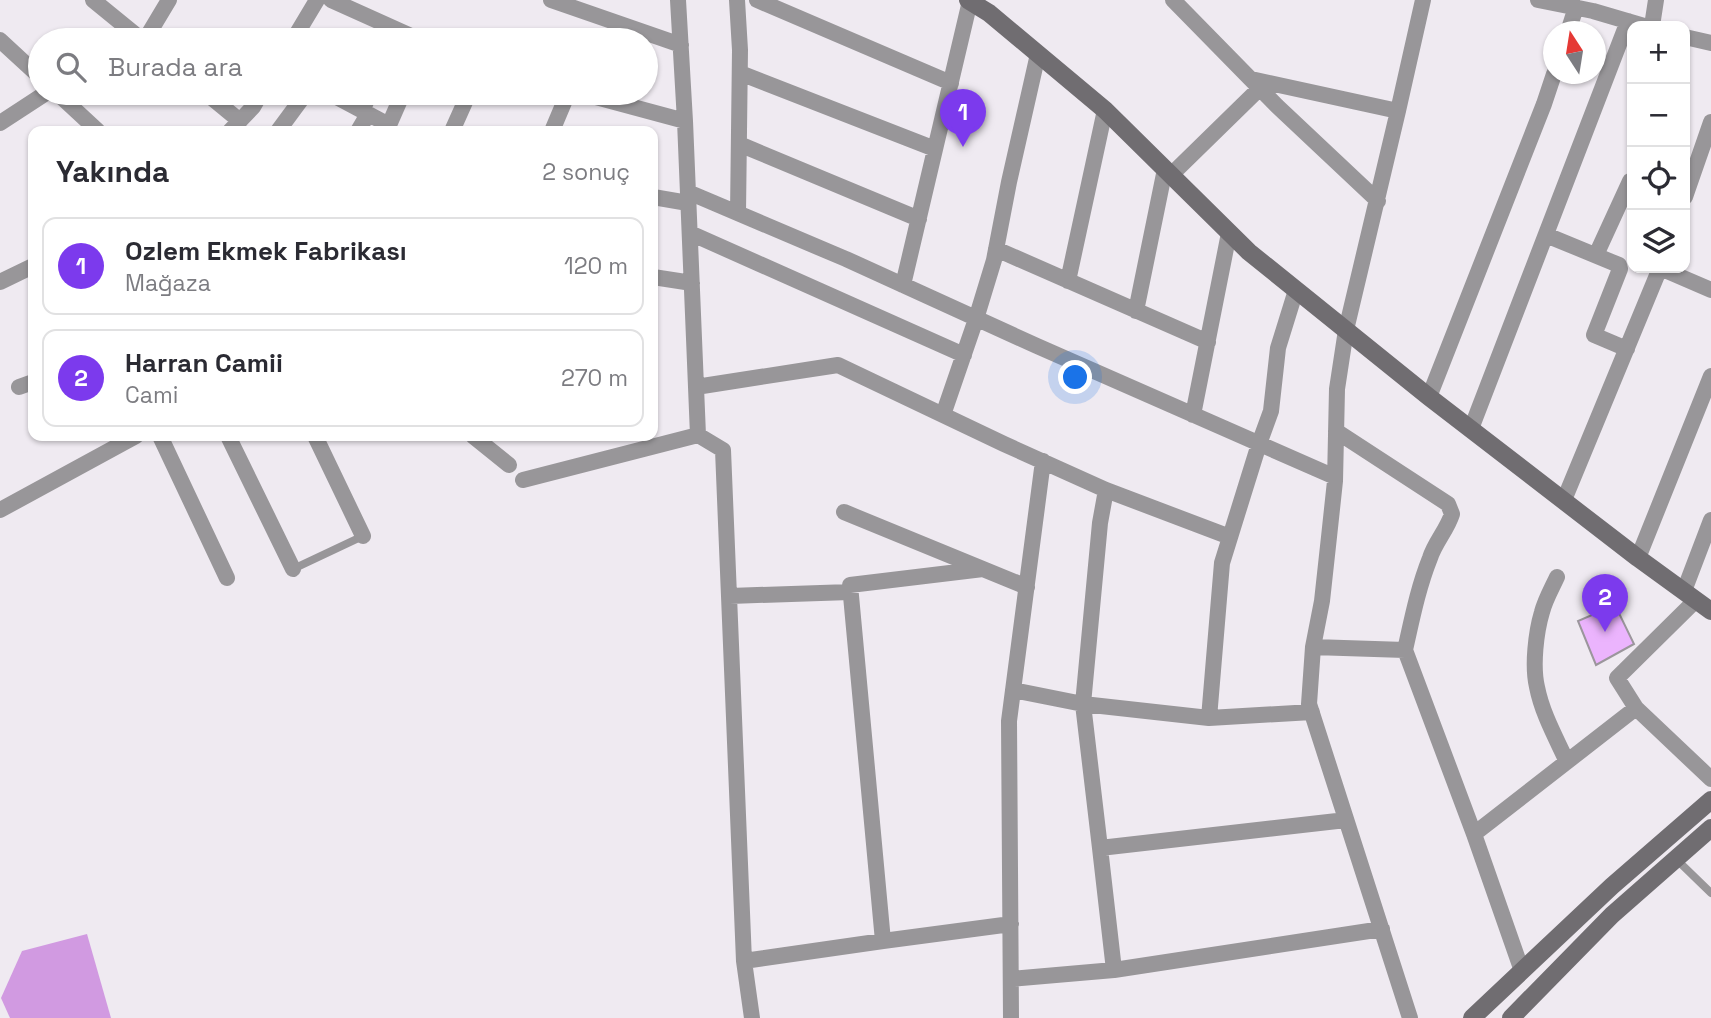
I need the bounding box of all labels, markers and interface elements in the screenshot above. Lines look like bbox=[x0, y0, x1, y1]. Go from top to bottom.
north arrow bbox=[1543, 21, 1606, 84]
map controls bbox=[1627, 21, 1690, 273]
button: + bbox=[1627, 21, 1690, 84]
search box bbox=[28, 28, 658, 105]
icon: search bbox=[52, 48, 90, 86]
text: Burada ara bbox=[108, 50, 243, 84]
button: − bbox=[1627, 84, 1690, 147]
pin: 1 bbox=[940, 89, 986, 147]
button: locate bbox=[1627, 147, 1690, 210]
text: Yakında bbox=[56, 152, 169, 191]
text: 2 sonuç bbox=[542, 157, 630, 187]
button: layers bbox=[1627, 210, 1690, 273]
text: Ozlem Ekmek Fabrikası bbox=[125, 234, 407, 268]
text: 1 bbox=[76, 251, 86, 281]
text: 120 m bbox=[564, 251, 628, 281]
text: Mağaza bbox=[125, 268, 211, 298]
text: Harran Camii bbox=[125, 346, 283, 380]
your location bbox=[1058, 360, 1092, 394]
text: 2 bbox=[74, 363, 88, 393]
text: 270 m bbox=[561, 363, 628, 393]
text: Cami bbox=[125, 380, 178, 410]
pin: 2 bbox=[1582, 574, 1628, 632]

